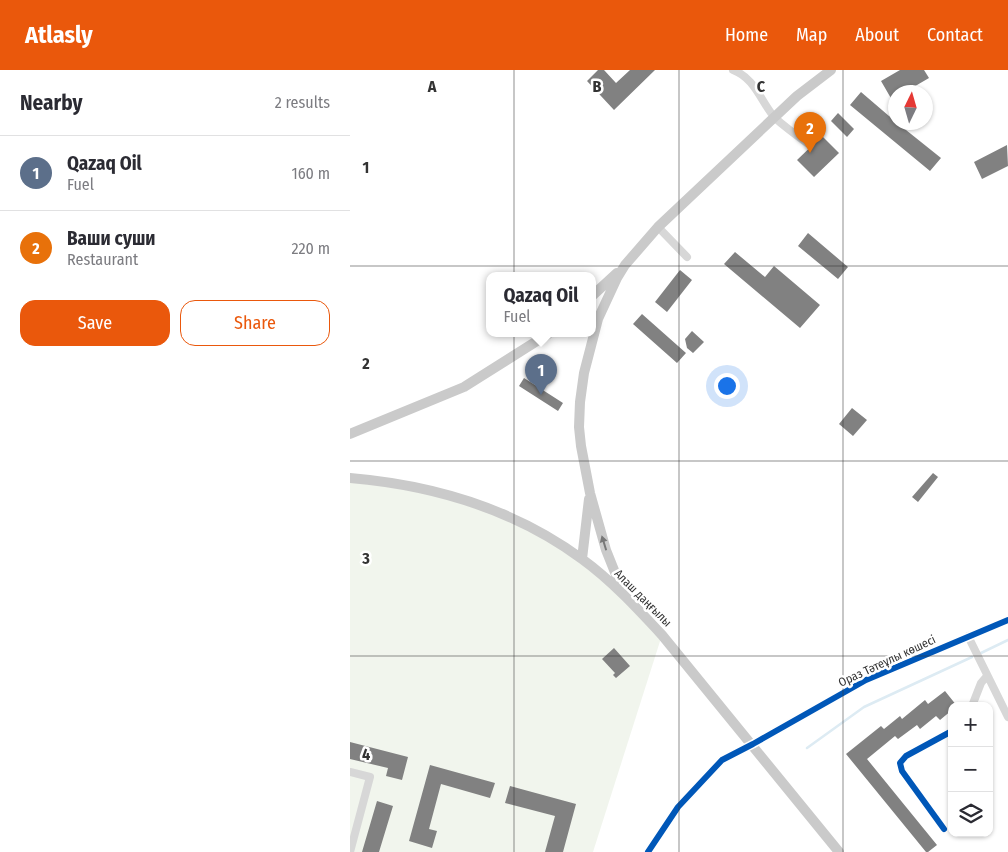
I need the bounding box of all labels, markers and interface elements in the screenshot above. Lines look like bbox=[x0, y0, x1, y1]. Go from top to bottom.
text: Atlasly bbox=[25, 21, 93, 49]
text: Home bbox=[725, 24, 768, 46]
text: Map bbox=[796, 24, 827, 46]
text: About bbox=[855, 24, 899, 46]
text: Contact bbox=[927, 24, 983, 46]
text: A bbox=[427, 77, 437, 96]
text: B bbox=[593, 77, 602, 96]
text: C bbox=[757, 77, 766, 96]
north arrow bbox=[888, 85, 933, 130]
text: Nearby bbox=[20, 90, 82, 116]
text: 2 results bbox=[275, 93, 330, 112]
pin: 2 bbox=[794, 112, 826, 153]
text: Qazaq Oil bbox=[67, 152, 142, 175]
text: 1 bbox=[363, 158, 369, 177]
text: 1 bbox=[33, 164, 39, 183]
text: 160 m bbox=[291, 164, 330, 183]
text: Fuel bbox=[67, 175, 94, 194]
text: Ваши суши bbox=[67, 227, 156, 250]
text: 2 bbox=[32, 239, 40, 258]
text: 220 m bbox=[291, 239, 330, 258]
text: Restaurant bbox=[67, 250, 138, 269]
popup bbox=[486, 272, 596, 337]
text: Qazaq Oil bbox=[504, 284, 578, 307]
button: Save bbox=[20, 300, 170, 346]
button: Share bbox=[180, 300, 330, 346]
text: Fuel bbox=[504, 307, 531, 326]
text: 2 bbox=[361, 354, 370, 373]
pin: 1 bbox=[525, 354, 557, 395]
your location bbox=[714, 373, 740, 399]
one-way arrow bbox=[600, 536, 608, 551]
text: 3 bbox=[361, 549, 370, 568]
street label: Алаш даңғылы bbox=[612, 567, 674, 629]
street label: Ораз Тәтеұлы көшесі bbox=[836, 632, 938, 690]
map controls bbox=[948, 702, 993, 837]
button: + bbox=[948, 702, 993, 747]
text: 4 bbox=[362, 745, 370, 764]
button: − bbox=[948, 747, 993, 792]
button: layers bbox=[948, 792, 993, 837]

